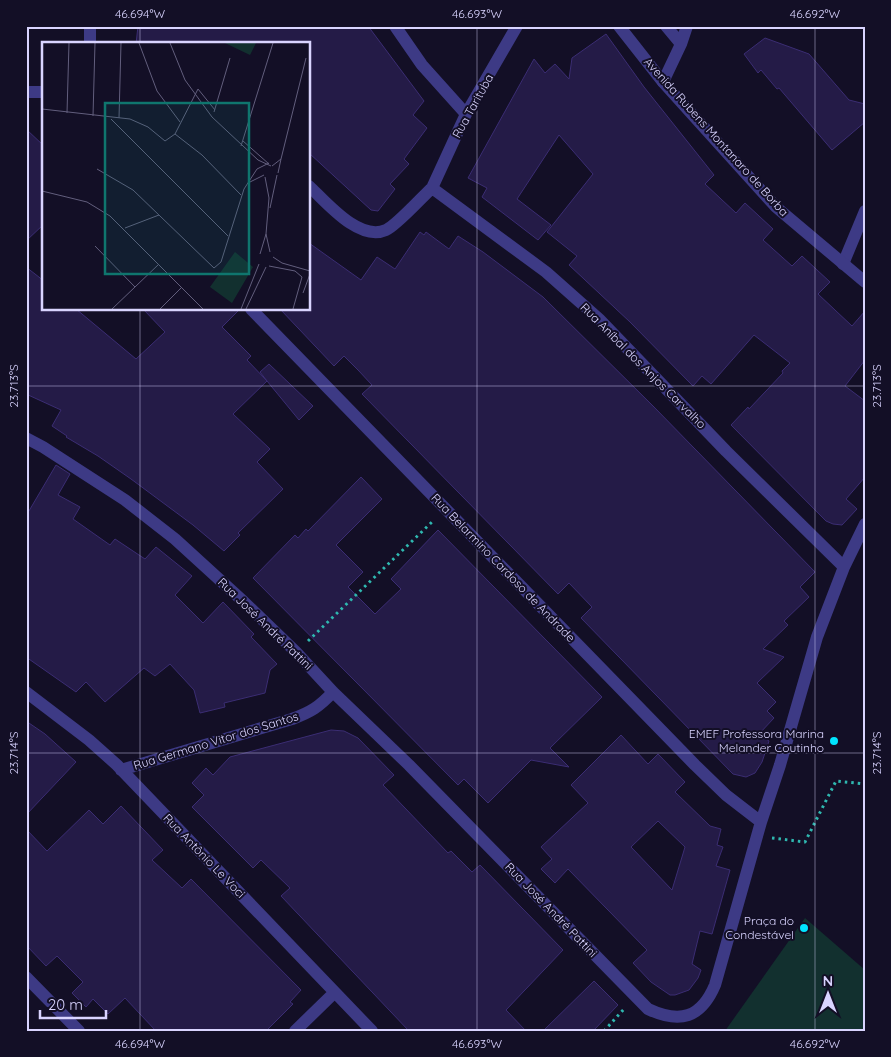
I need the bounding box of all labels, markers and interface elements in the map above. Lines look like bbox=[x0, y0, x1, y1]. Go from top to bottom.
text: 46.694°W bbox=[115, 6, 165, 21]
text: 46.693°W bbox=[452, 6, 502, 21]
text: 46.692°W bbox=[790, 6, 841, 21]
inset map bbox=[42, 42, 310, 310]
street label: Avenida Rubens Montanaro de Borba bbox=[641, 54, 792, 219]
street label: Rua Tarituba bbox=[449, 71, 496, 141]
street label: Rua Aníbal dos Anjos Carvalho bbox=[577, 300, 709, 432]
text: 23.713°S bbox=[6, 364, 21, 408]
text: 23.713°S bbox=[869, 364, 884, 408]
street label: Rua Belarmino Cardoso de Andrade bbox=[428, 490, 579, 645]
street label: Rua José André Pattini bbox=[215, 574, 316, 673]
street label: Rua Germano Vitor dos Santos bbox=[132, 708, 300, 773]
place label: EMEF Professora Marina Melander Coutinho bbox=[689, 726, 824, 755]
text: 23.714°S bbox=[6, 731, 21, 775]
text: 23.714°S bbox=[869, 731, 884, 775]
marker: EMEF Professora Marina Melander Coutinho bbox=[828, 735, 840, 747]
street label: Rua Antônio Le Voci bbox=[160, 810, 248, 901]
street label: Rua José André Pattini bbox=[502, 859, 601, 960]
place label: Praça do Condestável bbox=[725, 913, 794, 942]
marker: Praça do Condestável bbox=[798, 922, 810, 934]
north arrow bbox=[804, 970, 854, 1020]
text: N bbox=[823, 972, 833, 990]
scale bar bbox=[40, 987, 106, 1019]
text: 20 m bbox=[48, 995, 83, 1014]
text: 46.694°W bbox=[115, 1036, 165, 1051]
text: 46.693°W bbox=[452, 1036, 502, 1051]
text: 46.692°W bbox=[790, 1036, 841, 1051]

